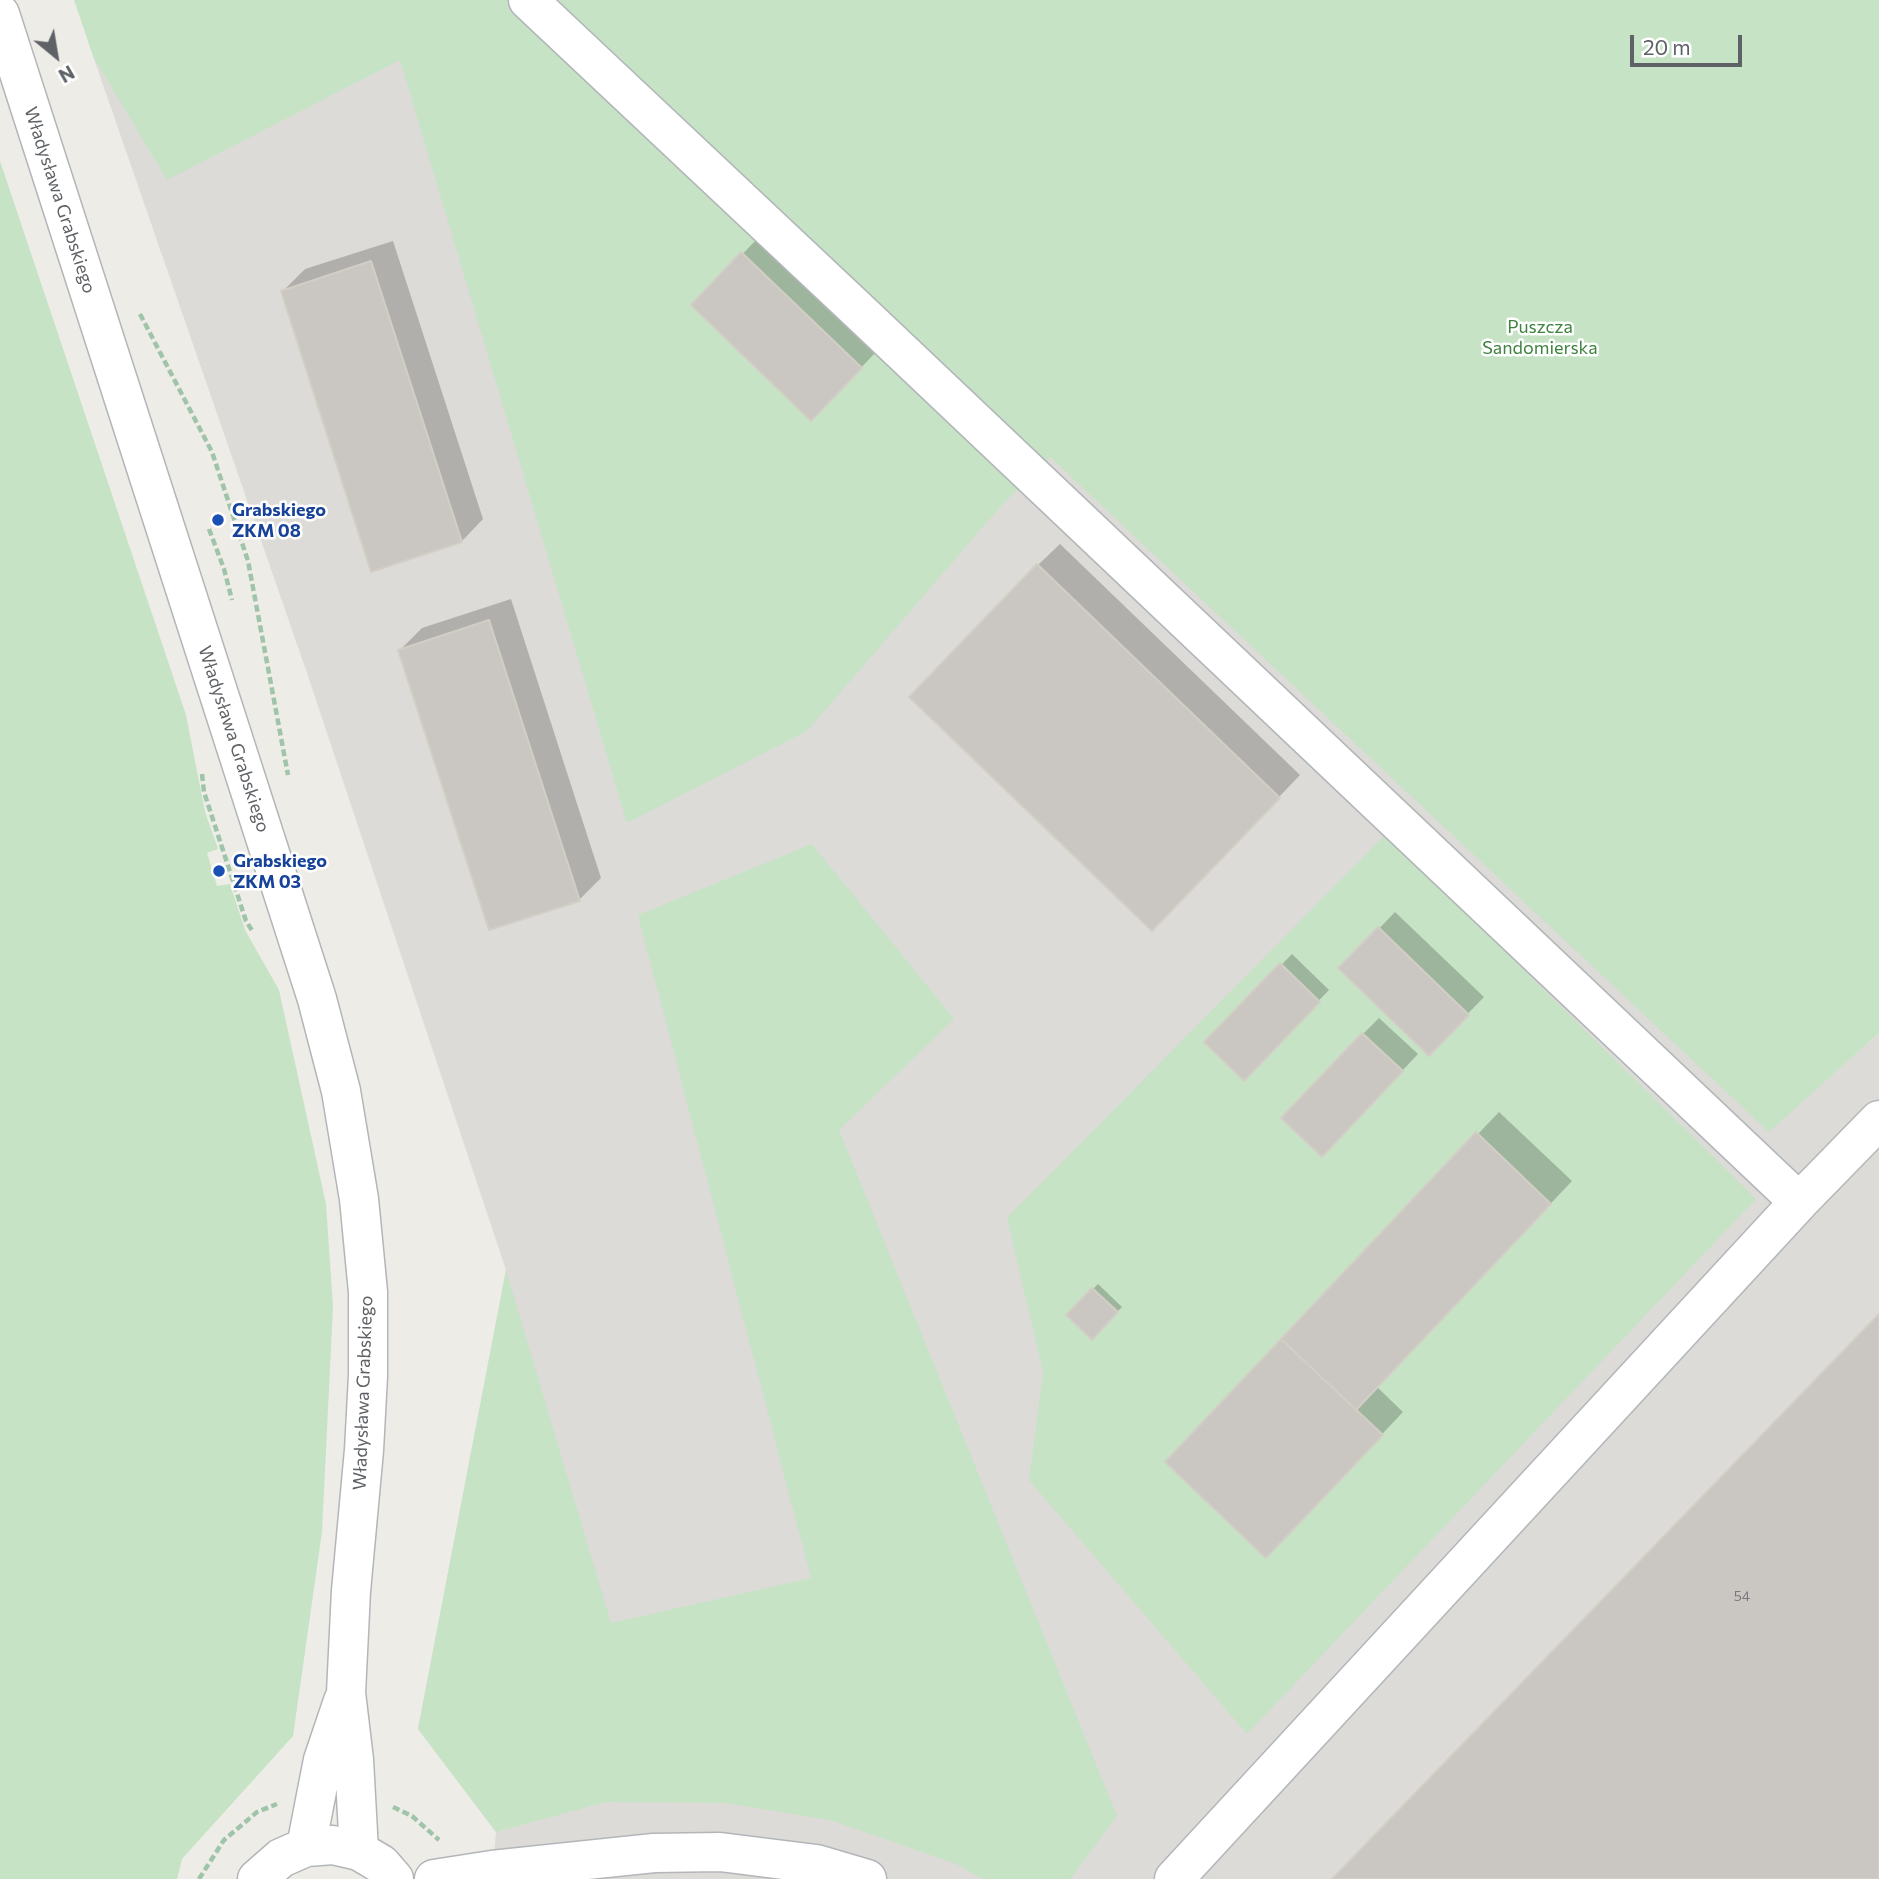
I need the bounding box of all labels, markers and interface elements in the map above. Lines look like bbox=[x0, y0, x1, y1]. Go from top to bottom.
north arrow bbox=[21, 21, 91, 91]
scale bar bbox=[1634, 21, 1746, 65]
text: 20 m bbox=[1643, 34, 1691, 59]
text: N bbox=[55, 61, 79, 88]
street label: Władysława Grabskiego bbox=[20, 104, 100, 296]
park label: Puszcza Sandomierska bbox=[1482, 316, 1598, 358]
place label: Grabskiego ZKM 08 bbox=[232, 499, 326, 542]
marker: Grabskiego ZKM 08 bbox=[210, 512, 226, 528]
street label: Władysława Grabskiego bbox=[194, 643, 274, 835]
place label: Grabskiego ZKM 03 bbox=[233, 850, 327, 892]
marker: Grabskiego ZKM 03 bbox=[211, 863, 227, 879]
street label: Władysława Grabskiego bbox=[349, 1295, 377, 1491]
house number: 54 bbox=[1734, 1588, 1750, 1604]

